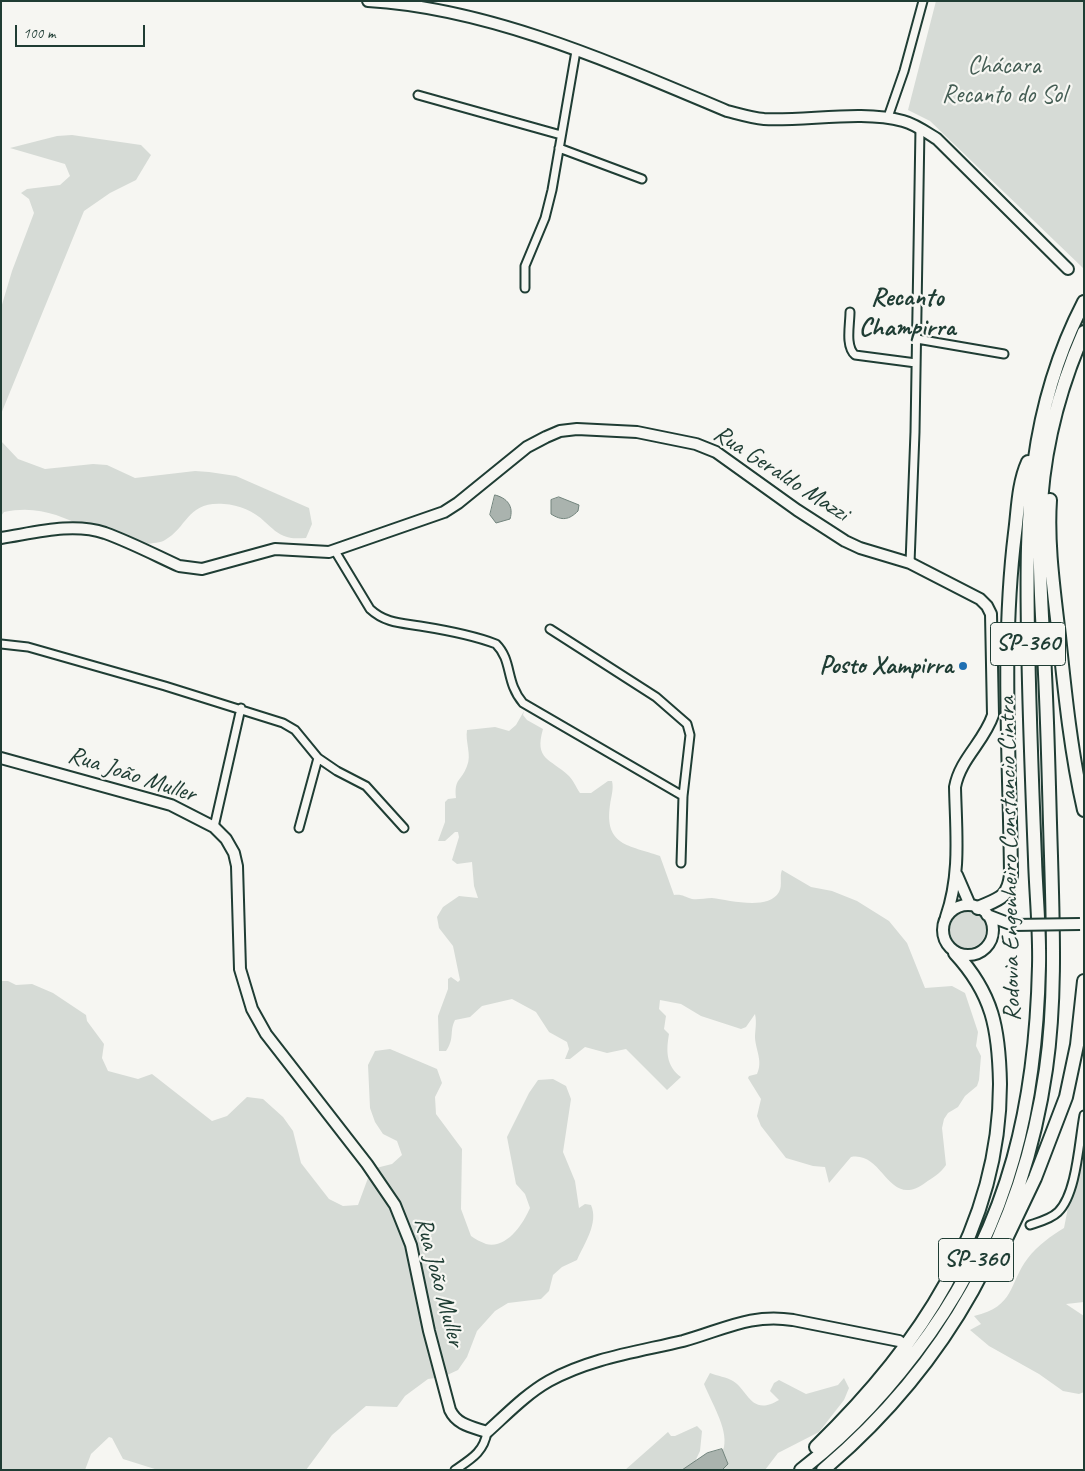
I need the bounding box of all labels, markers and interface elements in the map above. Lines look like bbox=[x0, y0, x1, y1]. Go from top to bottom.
scale bar bbox=[18, 15, 148, 47]
text: 100 m bbox=[23, 24, 55, 43]
park label: Chácara Recanto do Sol bbox=[942, 51, 1066, 110]
district label: Recanto Champirra bbox=[859, 282, 955, 344]
street label: Rua Geraldo Mazzi bbox=[708, 419, 854, 529]
road number: SP-360 bbox=[990, 623, 1066, 666]
place label: Posto Xampirra bbox=[820, 651, 953, 681]
marker: Posto Xampirra bbox=[957, 660, 969, 672]
street label: Rodovia Engenheiro Constancio Cintra bbox=[992, 696, 1028, 1022]
street label: Rua João Muller bbox=[64, 740, 200, 810]
street label: Rua João Muller bbox=[407, 1214, 471, 1350]
road number: SP-360 bbox=[938, 1238, 1014, 1282]

